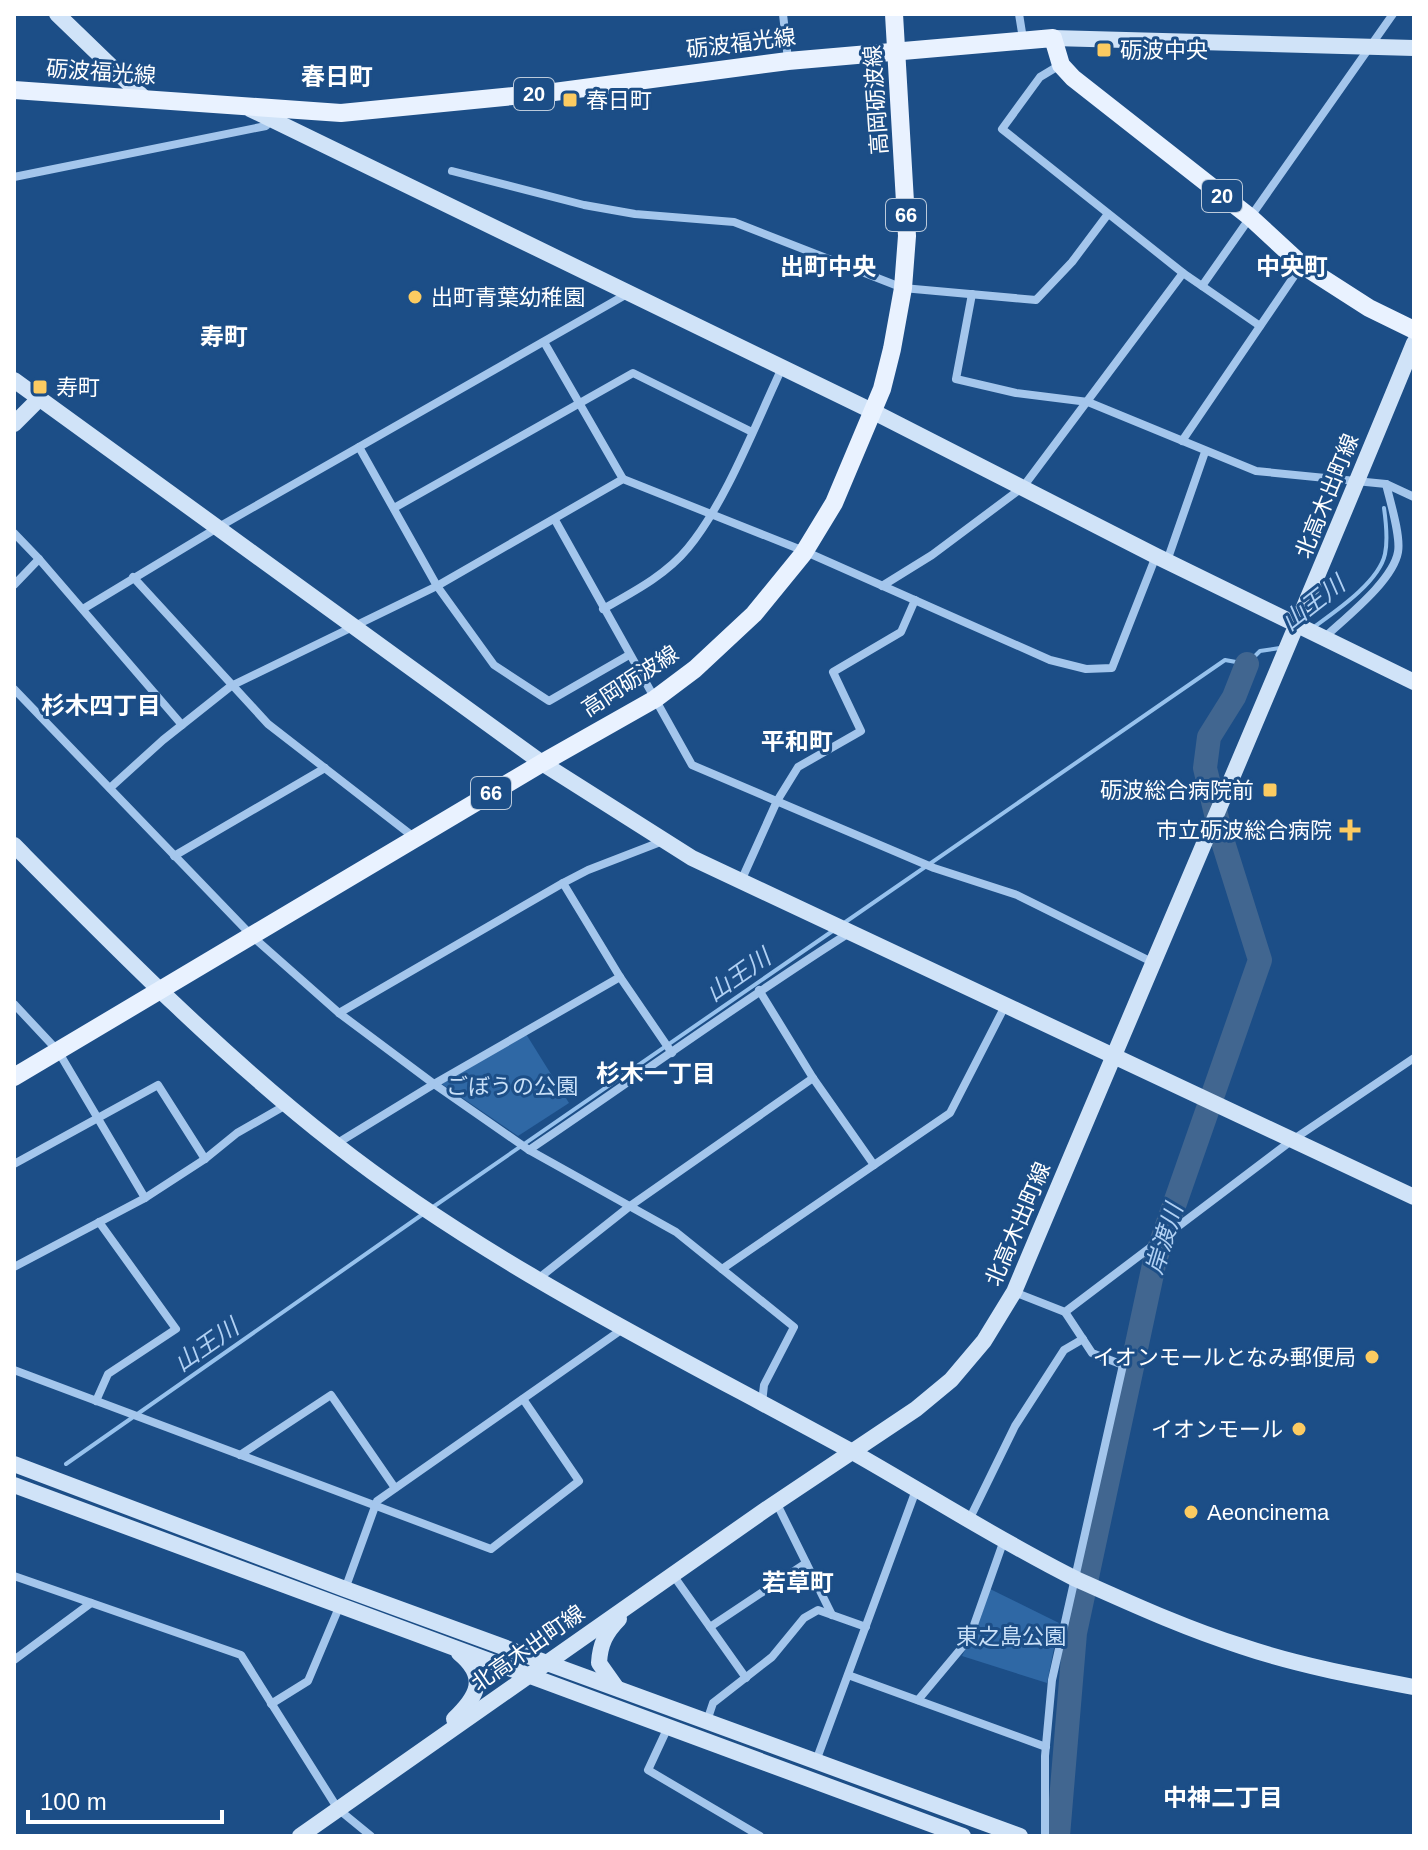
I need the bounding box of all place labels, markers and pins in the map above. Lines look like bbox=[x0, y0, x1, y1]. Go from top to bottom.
place label: 砺波中央 bbox=[1120, 38, 1208, 63]
marker: 砺波中央 bbox=[1095, 41, 1113, 59]
place label: 春日町 bbox=[586, 88, 652, 113]
marker: 春日町 bbox=[561, 91, 579, 109]
place label: 出町青葉幼稚園 bbox=[431, 285, 585, 310]
marker: 出町青葉幼稚園 bbox=[406, 288, 424, 306]
place label: 寿町 bbox=[56, 375, 100, 400]
marker: 寿町 bbox=[31, 378, 49, 396]
place label: 砺波総合病院前 bbox=[1100, 778, 1254, 803]
marker: 砺波総合病院前 bbox=[1261, 781, 1279, 799]
place label: 市立砺波総合病院 bbox=[1156, 818, 1332, 843]
marker: 市立砺波総合病院 bbox=[1339, 819, 1361, 841]
place label: イオンモールとなみ郵便局 bbox=[1093, 1345, 1356, 1370]
marker: イオンモールとなみ郵便局 bbox=[1363, 1348, 1381, 1366]
place label: イオンモール bbox=[1151, 1417, 1283, 1442]
marker: イオンモール bbox=[1290, 1420, 1308, 1438]
place label: Aeoncinema bbox=[1207, 1500, 1330, 1525]
marker: Aeoncinema bbox=[1182, 1503, 1200, 1521]

